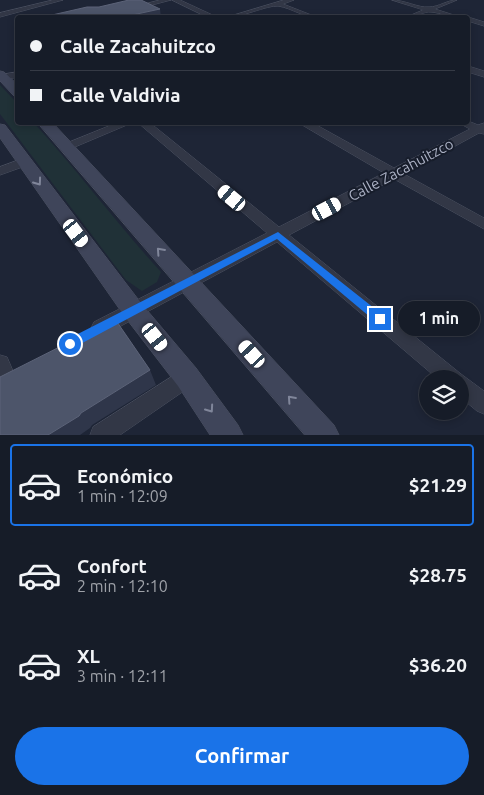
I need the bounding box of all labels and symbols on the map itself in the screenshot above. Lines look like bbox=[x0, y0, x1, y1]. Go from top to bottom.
street label: Calle Zacahuitzco bbox=[345, 135, 456, 204]
one-way arrow bbox=[32, 176, 41, 186]
car bbox=[215, 183, 248, 213]
car bbox=[310, 195, 343, 223]
car bbox=[60, 217, 91, 249]
one-way arrow bbox=[157, 248, 166, 257]
callout: 1 min bbox=[398, 302, 480, 336]
route end bbox=[369, 308, 391, 330]
car bbox=[139, 321, 170, 353]
route start bbox=[59, 333, 81, 355]
car bbox=[236, 338, 267, 370]
one-way arrow bbox=[288, 395, 297, 404]
one-way arrow bbox=[204, 404, 213, 413]

